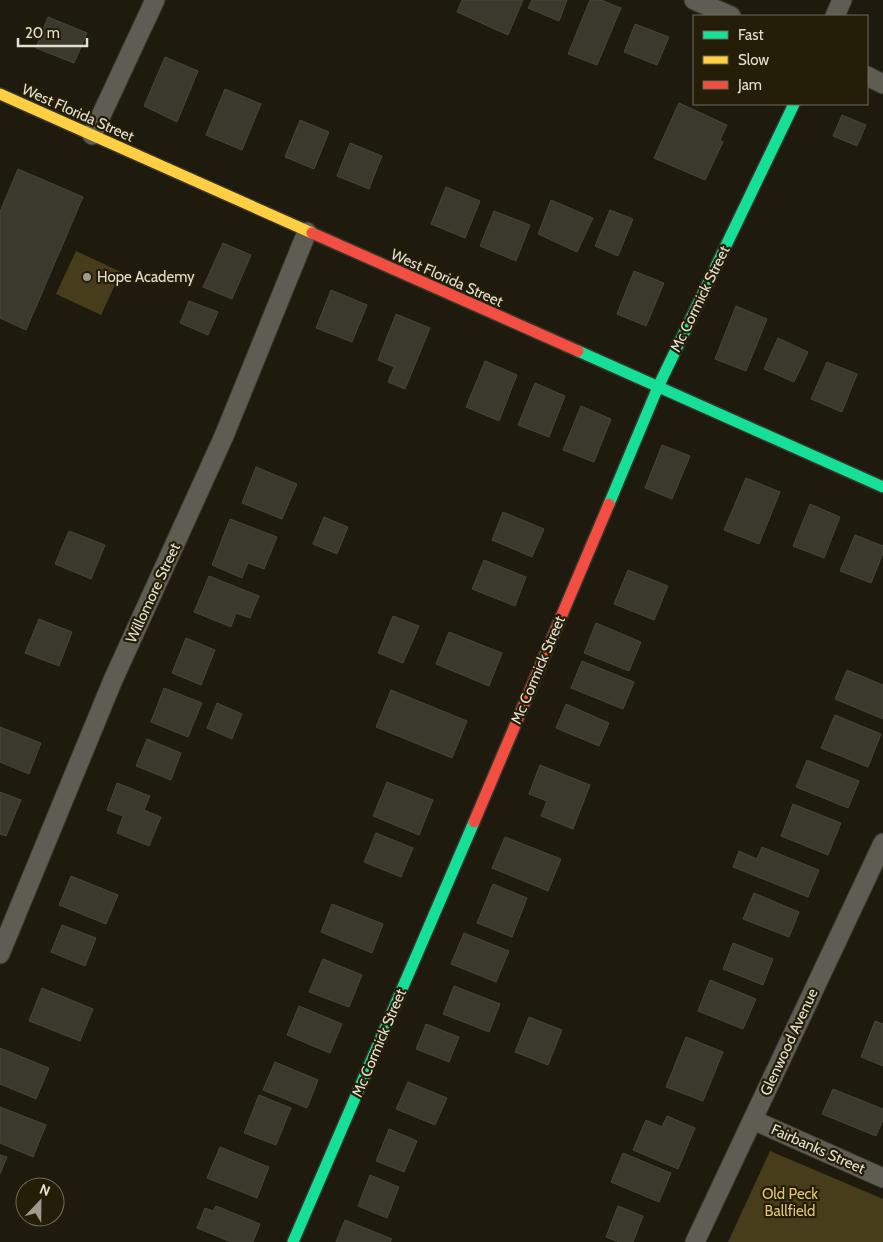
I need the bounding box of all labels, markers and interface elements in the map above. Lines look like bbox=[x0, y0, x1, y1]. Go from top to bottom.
scale bar bbox=[18, 15, 86, 47]
legend bbox=[693, 15, 868, 105]
text: 20 m bbox=[25, 24, 60, 42]
text: Fast bbox=[738, 26, 763, 44]
text: Slow bbox=[738, 51, 769, 69]
text: Jam bbox=[737, 76, 762, 94]
street label: West Florida Street bbox=[19, 80, 137, 146]
street label: Mc Cormick Street bbox=[666, 243, 734, 355]
street label: West Florida Street bbox=[388, 245, 506, 311]
place label: Hope Academy bbox=[97, 268, 195, 286]
marker: Hope Academy bbox=[81, 271, 93, 283]
street label: Willomore Street bbox=[122, 540, 184, 646]
street label: Mc Cormick Street bbox=[507, 613, 569, 727]
street label: Glenwood Avenue bbox=[756, 985, 822, 1098]
street label: Mc Cormick Street bbox=[348, 986, 410, 1100]
street label: Fairbanks Street bbox=[768, 1120, 868, 1178]
north arrow bbox=[15, 1177, 65, 1227]
text: N bbox=[37, 1180, 53, 1200]
park label: Old Peck Ballfield bbox=[762, 1185, 818, 1220]

